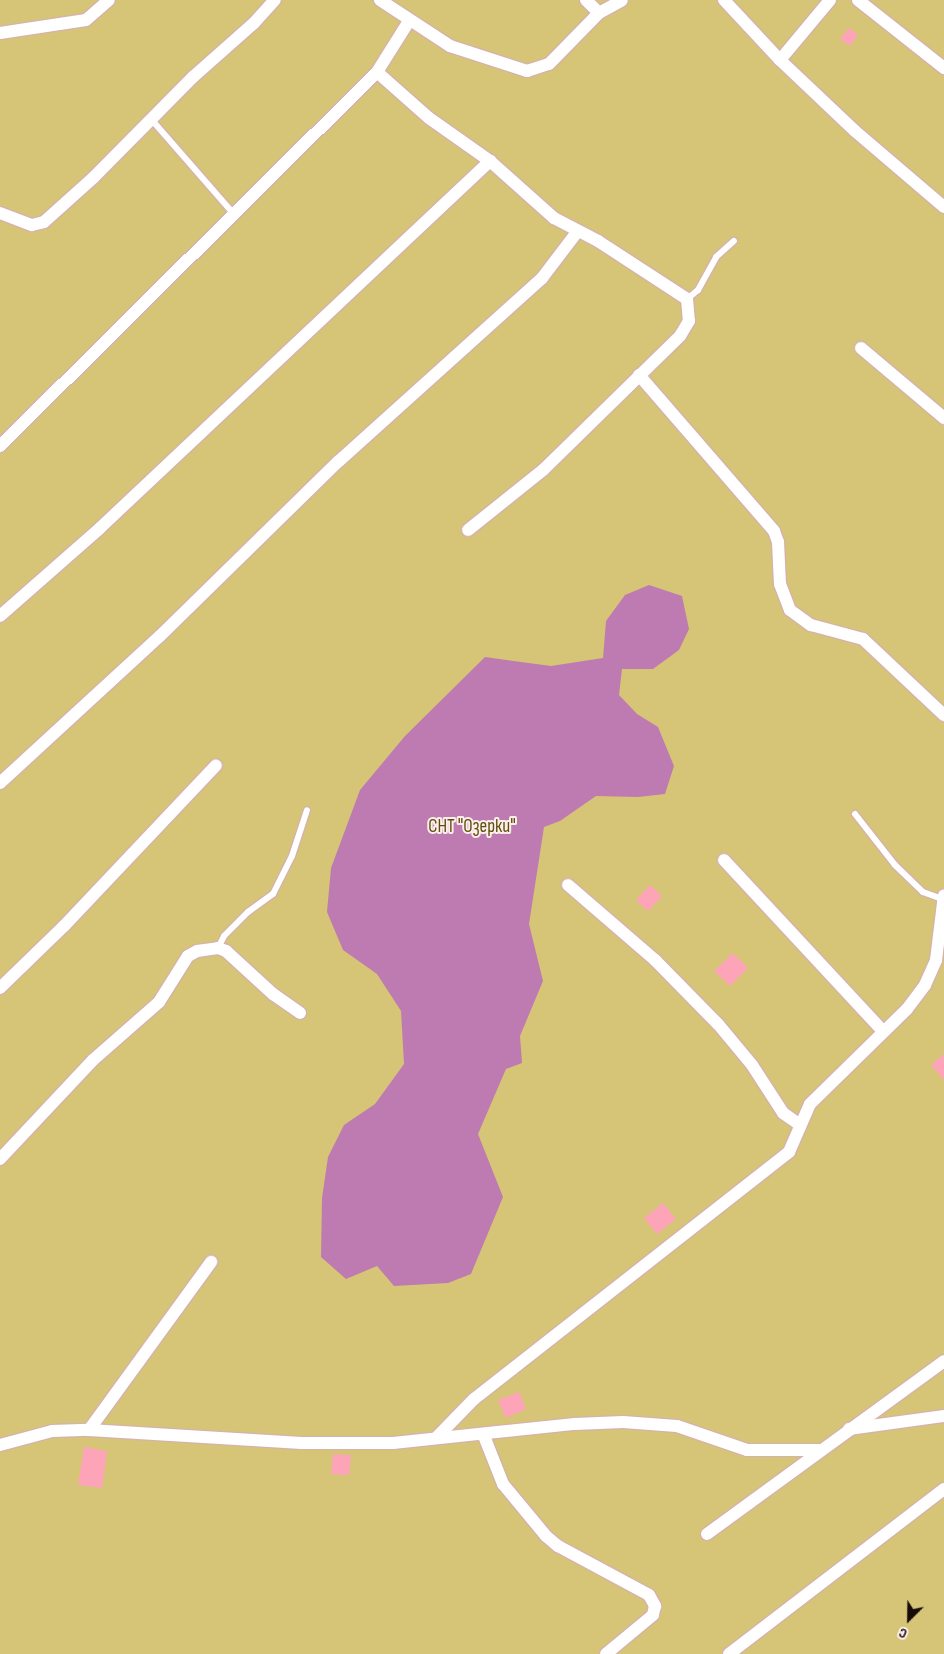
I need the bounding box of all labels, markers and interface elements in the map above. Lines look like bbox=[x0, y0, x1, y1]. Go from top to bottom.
park label: СНТ "Озерки" bbox=[428, 816, 516, 838]
north arrow bbox=[884, 1594, 934, 1644]
text: С bbox=[896, 1624, 910, 1642]

